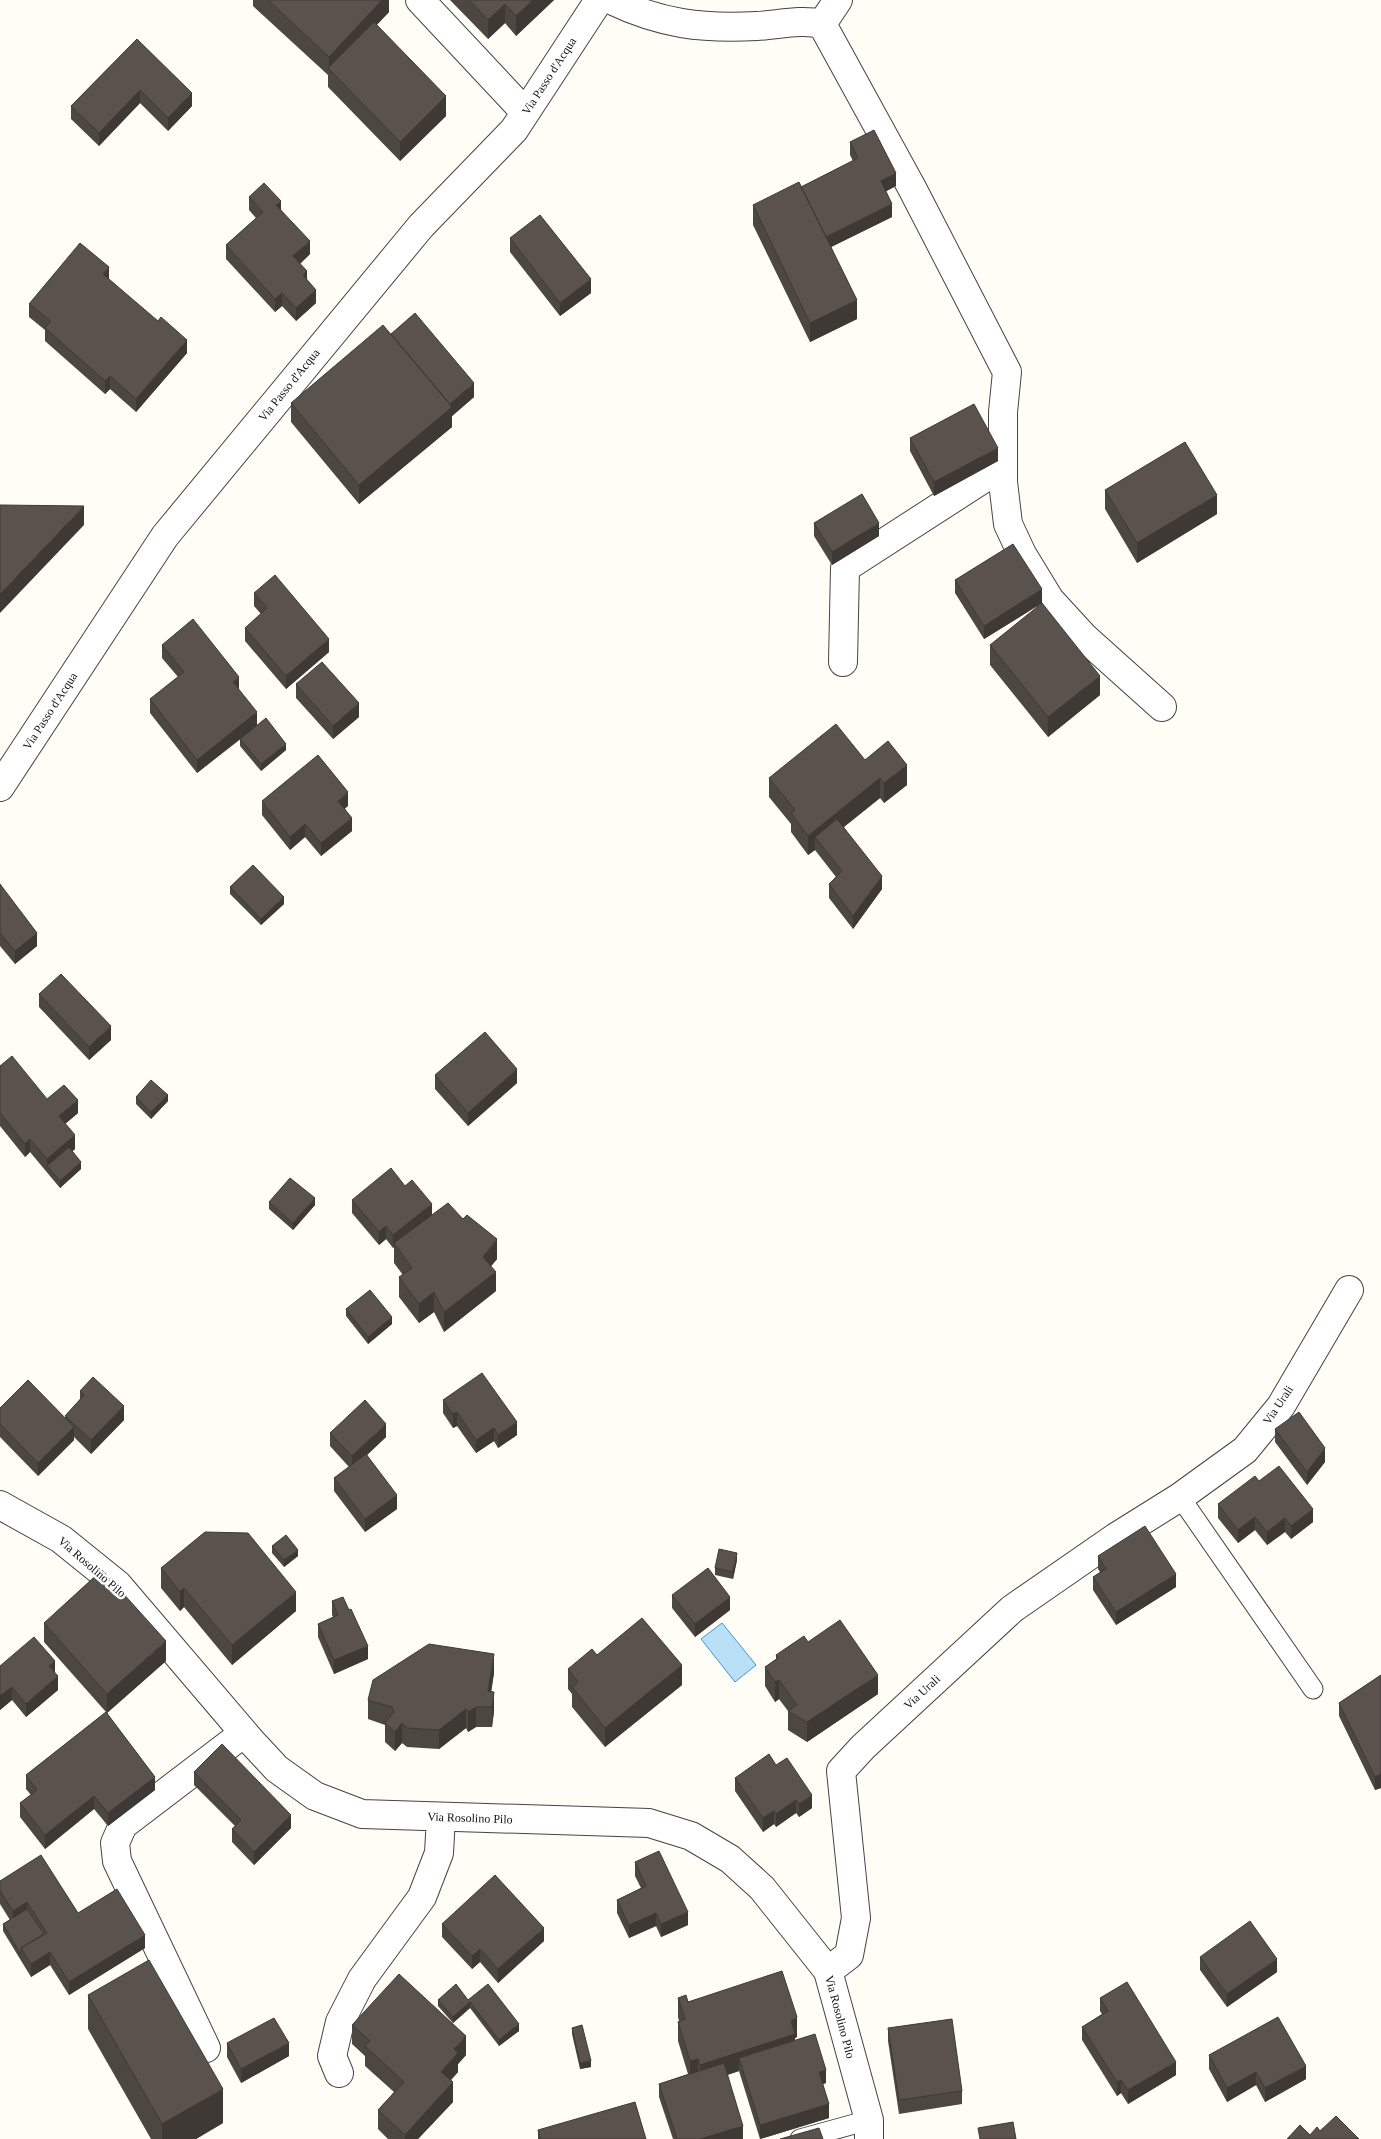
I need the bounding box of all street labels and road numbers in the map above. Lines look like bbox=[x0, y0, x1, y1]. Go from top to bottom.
street label: Via Passo d'Acqua bbox=[519, 34, 580, 117]
street label: Via Passo d'Acqua bbox=[255, 345, 323, 424]
street label: Via Passo d'Acqua bbox=[20, 669, 81, 752]
street label: Via Urali bbox=[1260, 1382, 1297, 1427]
street label: Via Rosolino Pilo bbox=[55, 1534, 129, 1600]
street label: Via Urali bbox=[901, 1671, 943, 1712]
street label: Via Rosolino Pilo bbox=[427, 1810, 513, 1826]
street label: Via Rosolino Pilo bbox=[822, 1974, 858, 2060]

